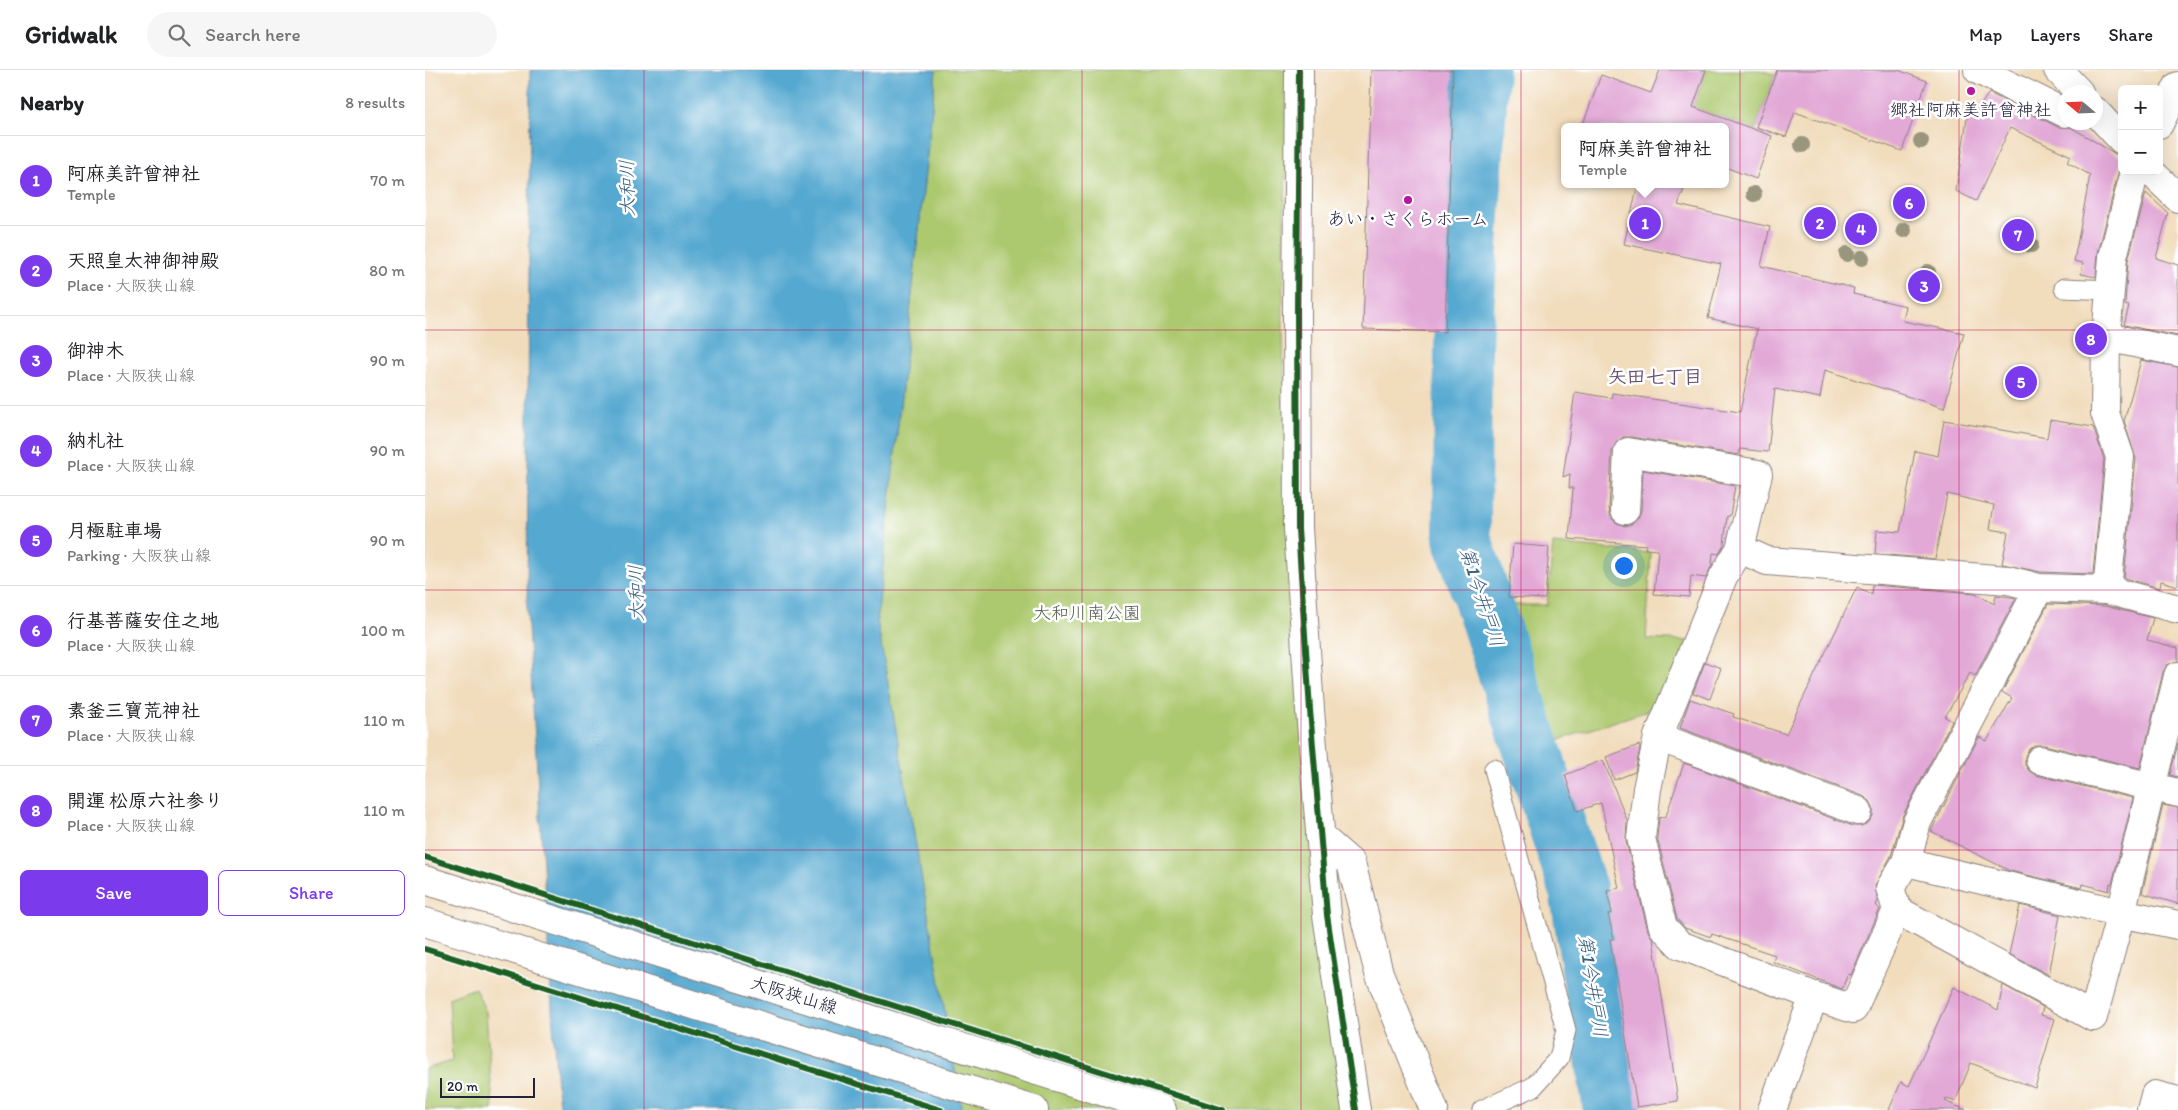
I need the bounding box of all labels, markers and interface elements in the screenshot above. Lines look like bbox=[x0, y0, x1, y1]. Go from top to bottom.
search box bbox=[147, 12, 497, 57]
text: Gridwalk bbox=[25, 20, 117, 49]
icon: search bbox=[165, 21, 193, 49]
text: Search here bbox=[205, 23, 301, 46]
text: Map bbox=[1969, 24, 2002, 46]
text: Layers bbox=[2030, 24, 2080, 46]
text: Share bbox=[2108, 24, 2153, 46]
marker: 郷社阿麻美許曾神社 bbox=[1965, 85, 1977, 97]
north arrow bbox=[2058, 85, 2103, 130]
map controls bbox=[2118, 85, 2163, 175]
button: + bbox=[2118, 85, 2163, 130]
text: Nearby bbox=[20, 90, 84, 115]
text: 8 results bbox=[345, 93, 405, 112]
place label: 郷社阿麻美許曾神社 bbox=[1890, 99, 2052, 121]
popup bbox=[1561, 123, 1729, 188]
button: − bbox=[2118, 130, 2163, 175]
text: 阿麻美許曾神社 bbox=[1578, 137, 1712, 160]
water label: 大和川 bbox=[615, 159, 639, 217]
text: Temple bbox=[1578, 160, 1627, 179]
text: 阿麻美許曾神社 bbox=[67, 162, 200, 185]
text: 1 bbox=[32, 171, 40, 190]
text: 70 m bbox=[370, 171, 405, 190]
pin: 6 bbox=[1893, 184, 1925, 222]
text: Temple bbox=[67, 185, 116, 204]
marker: あい・さくらホーム bbox=[1402, 194, 1414, 206]
pin: 1 bbox=[1629, 204, 1661, 242]
pin: 2 bbox=[1804, 204, 1836, 242]
place label: あい・さくらホーム bbox=[1327, 208, 1489, 230]
pin: 4 bbox=[1845, 210, 1877, 248]
pin: 7 bbox=[2002, 216, 2034, 254]
text: 天照皇太神御神殿 bbox=[67, 249, 219, 272]
text: 2 bbox=[32, 261, 40, 280]
text: 80 m bbox=[369, 261, 405, 280]
pin: 3 bbox=[1908, 267, 1940, 305]
text: Place · 大阪狭山線 bbox=[67, 276, 195, 295]
pin: 8 bbox=[2075, 320, 2107, 358]
text: 御神木 bbox=[67, 339, 124, 362]
text: 3 bbox=[32, 351, 40, 370]
text: 90 m bbox=[370, 351, 405, 370]
pin: 5 bbox=[2005, 363, 2037, 401]
district label: 矢田七丁目 bbox=[1607, 365, 1703, 388]
text: Place · 大阪狭山線 bbox=[67, 366, 195, 385]
text: 納札社 bbox=[67, 429, 124, 452]
text: 4 bbox=[31, 441, 41, 460]
text: 90 m bbox=[370, 441, 405, 460]
text: Place · 大阪狭山線 bbox=[67, 456, 195, 475]
text: 月極駐車場 bbox=[67, 519, 162, 542]
text: 5 bbox=[32, 531, 40, 550]
text: 90 m bbox=[370, 531, 405, 550]
water label: 第1今井戸川 bbox=[1455, 544, 1509, 650]
text: Parking · 大阪狭山線 bbox=[67, 546, 211, 565]
your location bbox=[1611, 553, 1637, 579]
water label: 大和川 bbox=[624, 564, 648, 622]
park label: 大和川南公園 bbox=[1033, 602, 1141, 624]
text: 行基菩薩安住之地 bbox=[67, 609, 219, 632]
text: 6 bbox=[32, 621, 40, 640]
text: 100 m bbox=[361, 621, 405, 640]
text: Place · 大阪狭山線 bbox=[67, 636, 195, 655]
text: 素釜三寶荒神社 bbox=[67, 699, 200, 722]
text: 7 bbox=[32, 711, 40, 730]
text: 110 m bbox=[363, 711, 405, 730]
text: Place · 大阪狭山線 bbox=[67, 726, 195, 745]
text: 開運 松原六社参り bbox=[67, 789, 223, 812]
text: 8 bbox=[32, 801, 40, 820]
text: 110 m bbox=[363, 801, 405, 820]
text: Place · 大阪狭山線 bbox=[67, 816, 195, 835]
button: Save bbox=[20, 870, 208, 916]
button: Share bbox=[218, 870, 405, 916]
water label: 第1今井戸川 bbox=[1574, 933, 1612, 1039]
street label: 大阪狭山線 bbox=[748, 971, 840, 1019]
scale bar bbox=[440, 1075, 535, 1098]
text: 20 m bbox=[447, 1078, 478, 1095]

